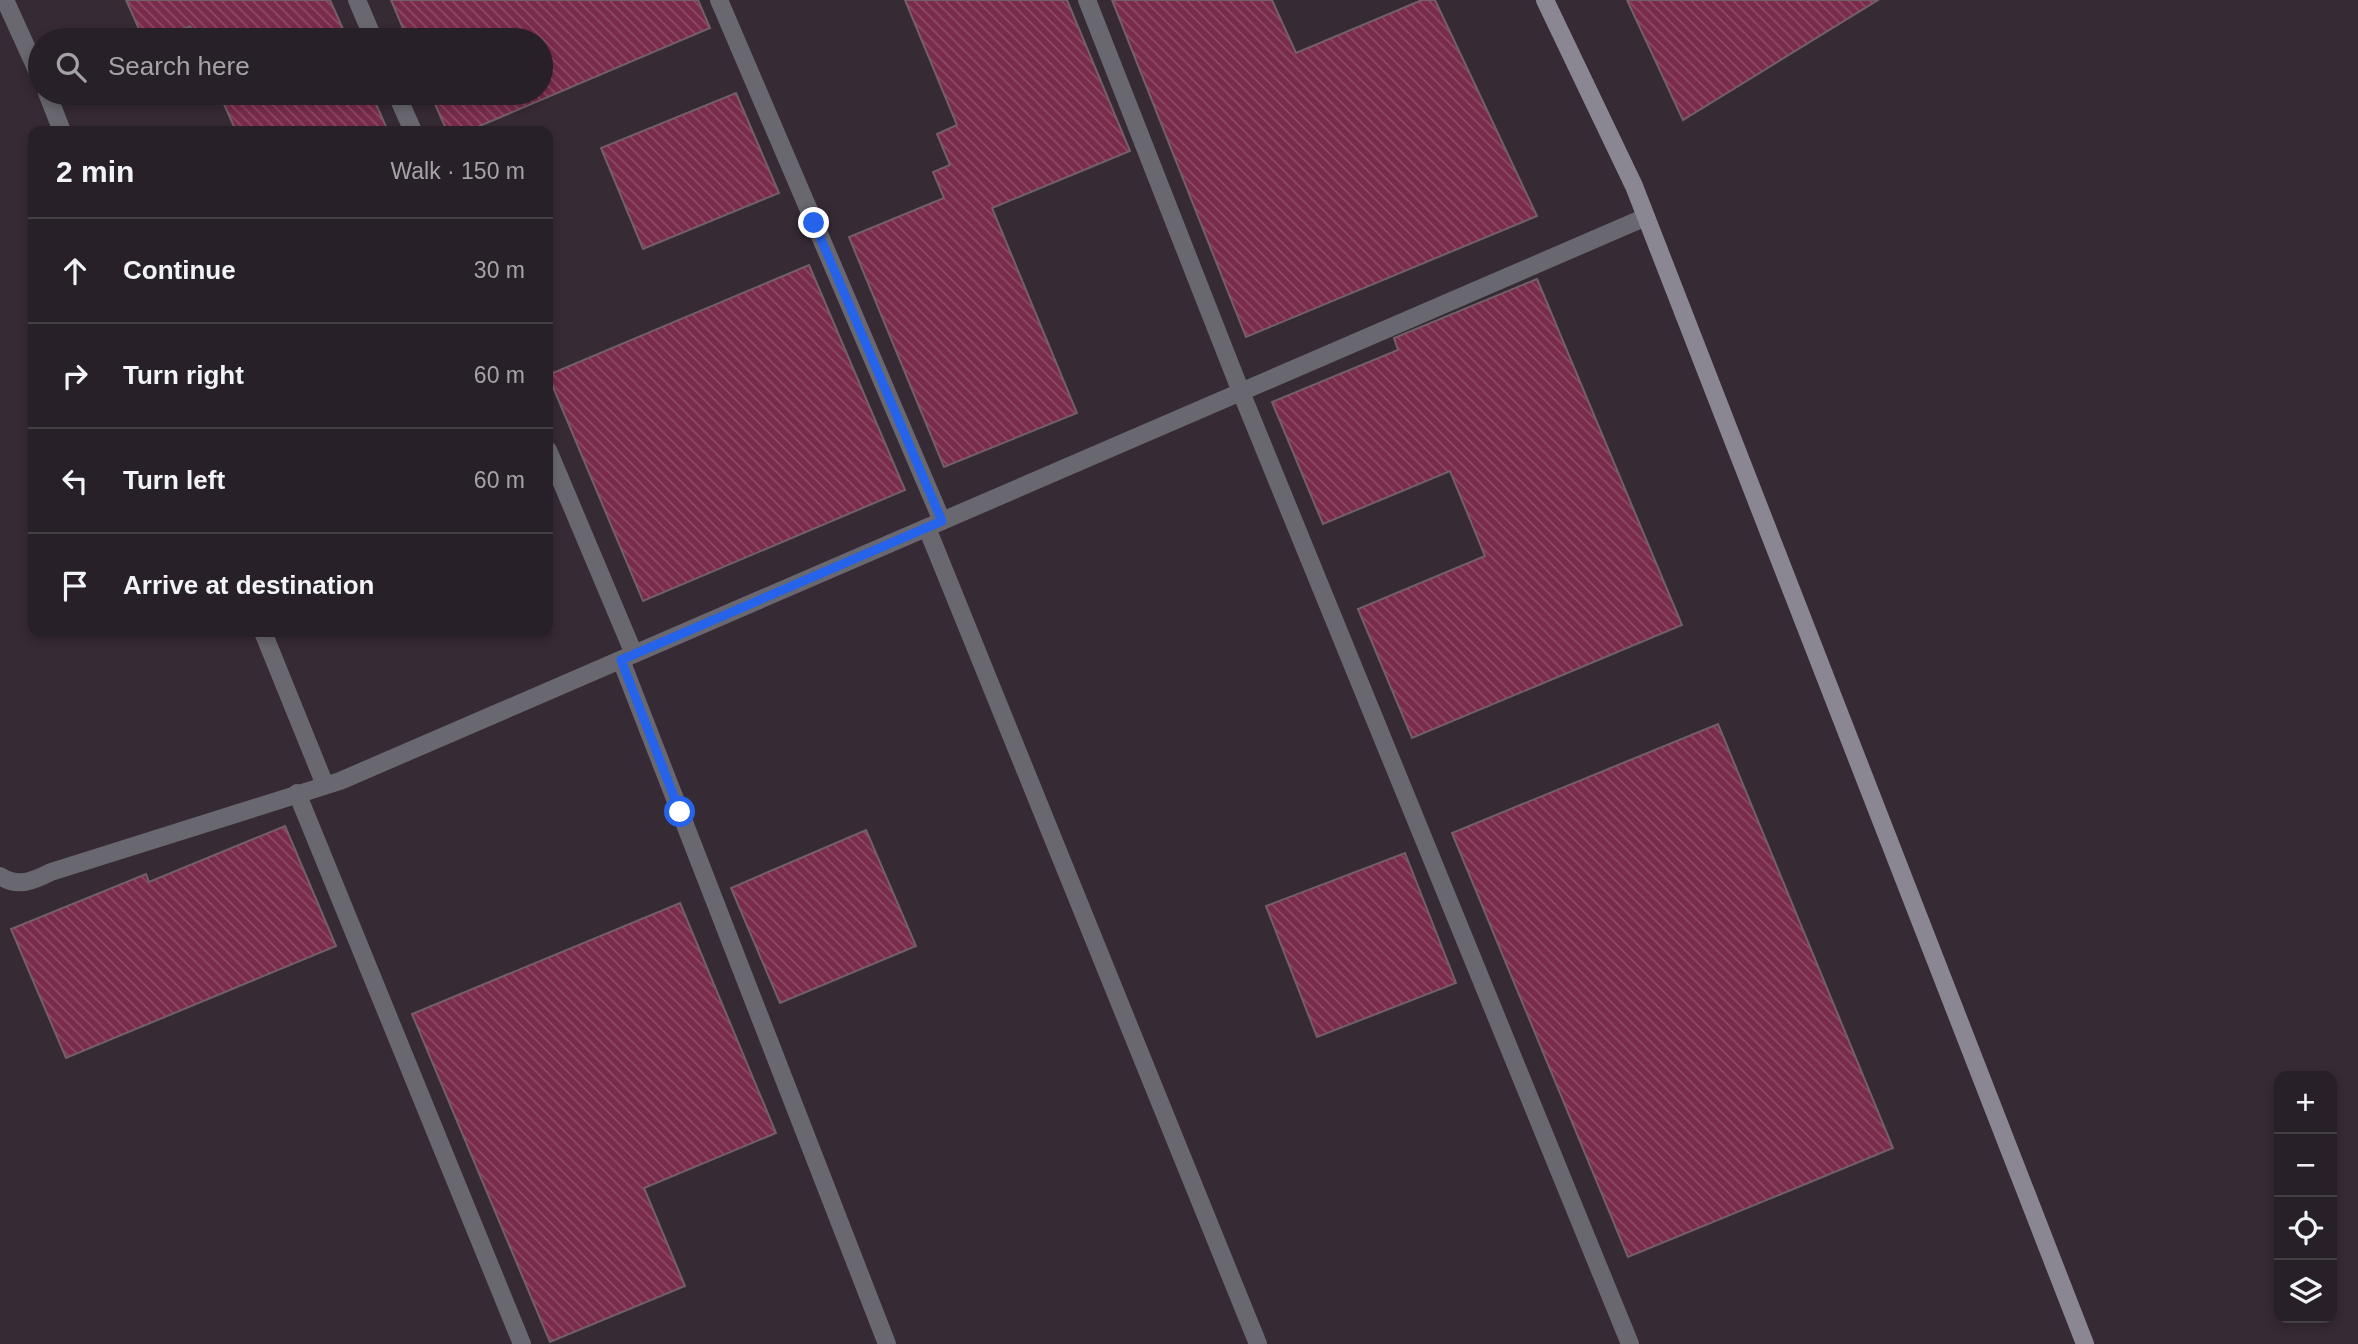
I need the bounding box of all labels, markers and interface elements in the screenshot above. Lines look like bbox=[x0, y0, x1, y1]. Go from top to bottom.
search box bbox=[28, 28, 553, 105]
icon: search bbox=[52, 48, 90, 86]
text: Search here bbox=[108, 51, 250, 81]
text: 2 min bbox=[56, 155, 134, 188]
text: Walk · 150 m bbox=[390, 158, 525, 184]
route end bbox=[798, 207, 829, 238]
icon: ahead bbox=[56, 252, 94, 290]
text: Continue bbox=[123, 255, 236, 285]
text: 30 m bbox=[474, 257, 525, 283]
icon: right bbox=[56, 357, 94, 395]
text: Turn right bbox=[123, 360, 244, 390]
text: 60 m bbox=[474, 362, 525, 388]
icon: left bbox=[56, 462, 94, 500]
text: Turn left bbox=[123, 465, 225, 495]
text: 60 m bbox=[474, 467, 525, 493]
icon: arrive bbox=[56, 567, 94, 605]
text: Arrive at destination bbox=[123, 570, 374, 600]
route start bbox=[664, 796, 695, 827]
map controls bbox=[2274, 1071, 2337, 1323]
button: + bbox=[2274, 1071, 2337, 1134]
button: − bbox=[2274, 1134, 2337, 1197]
button: locate bbox=[2274, 1197, 2337, 1260]
button: layers bbox=[2274, 1260, 2337, 1323]

